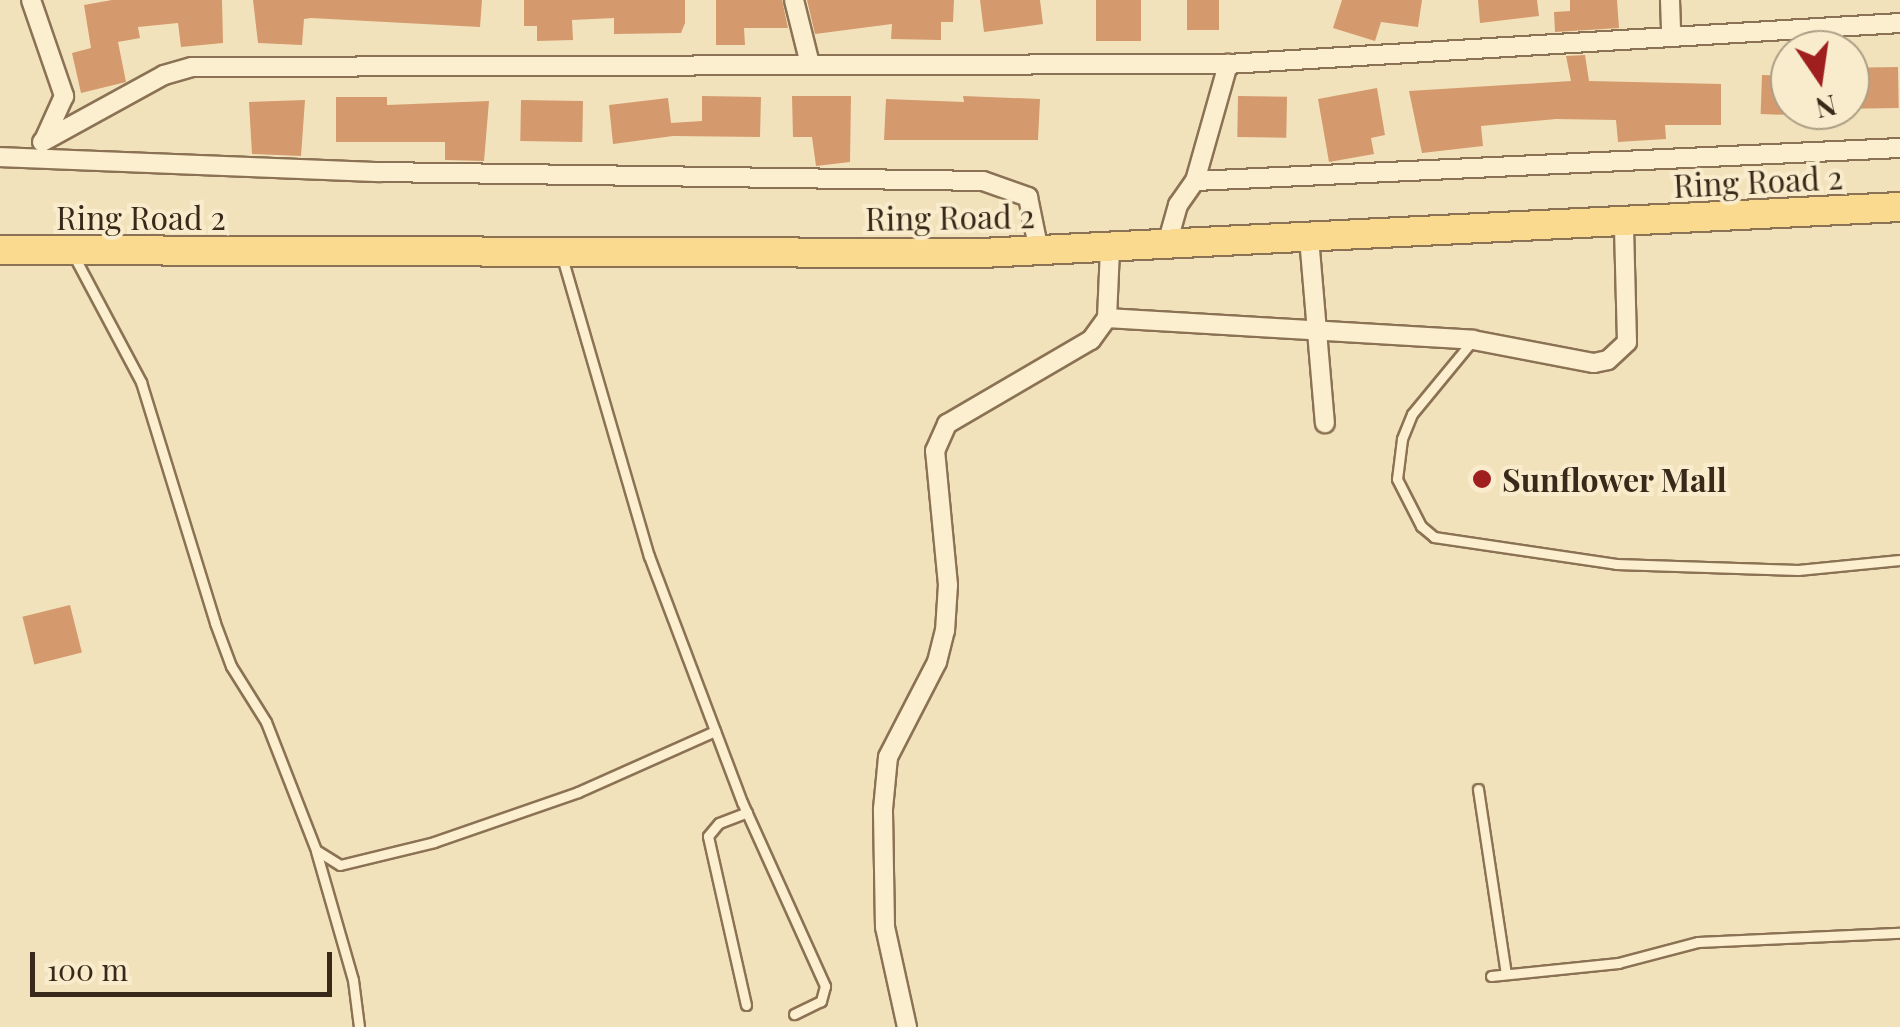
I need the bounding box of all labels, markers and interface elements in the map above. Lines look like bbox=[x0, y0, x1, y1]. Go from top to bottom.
north arrow bbox=[1770, 30, 1870, 130]
text: N bbox=[1812, 87, 1840, 128]
street label: Ring Road 2 bbox=[1672, 157, 1844, 205]
street label: Ring Road 2 bbox=[865, 196, 1035, 238]
street label: Ring Road 2 bbox=[56, 198, 226, 236]
place label: Sunflower Mall bbox=[1502, 460, 1727, 498]
marker: Sunflower Mall bbox=[1471, 468, 1493, 490]
scale bar bbox=[35, 932, 338, 994]
text: 100 m bbox=[47, 949, 128, 989]

